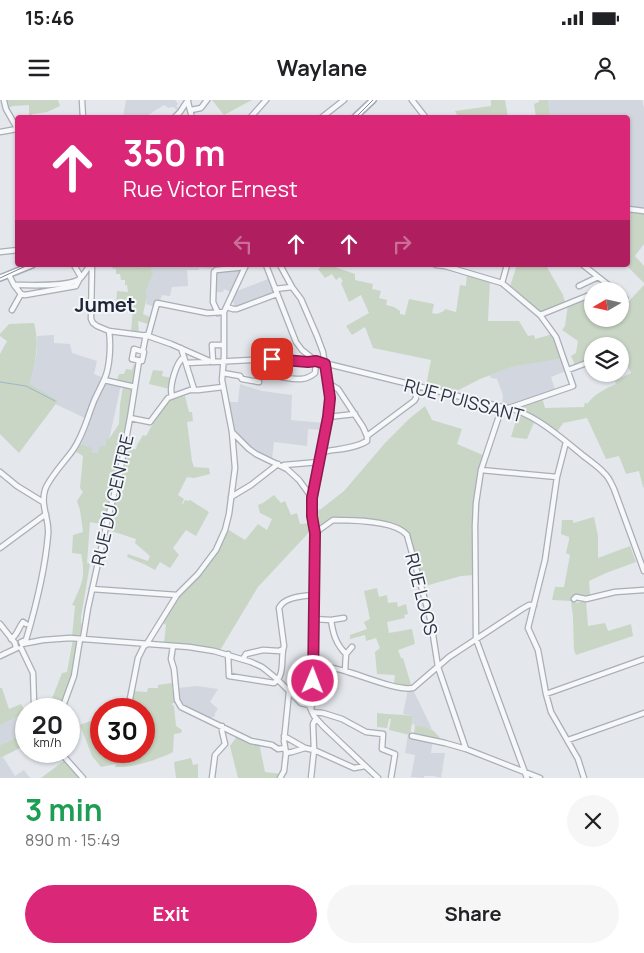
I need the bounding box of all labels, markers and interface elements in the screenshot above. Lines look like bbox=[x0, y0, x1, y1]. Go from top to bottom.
text: 15:46 bbox=[25, 5, 74, 31]
text: Waylane bbox=[277, 53, 367, 83]
icon: menu bbox=[25, 54, 53, 82]
icon: person bbox=[591, 54, 619, 82]
text: 350 m bbox=[123, 129, 225, 177]
icon: ahead bbox=[40, 135, 105, 200]
text: Rue Victor Ernest bbox=[123, 174, 298, 204]
icon: left bbox=[229, 230, 257, 258]
icon: ahead bbox=[282, 230, 310, 258]
icon: ahead bbox=[335, 230, 363, 258]
icon: right bbox=[388, 230, 416, 258]
north arrow bbox=[584, 282, 629, 328]
map controls bbox=[584, 282, 629, 382]
district label: Jumet bbox=[74, 291, 136, 318]
button: layers bbox=[584, 337, 629, 382]
pin bbox=[251, 338, 293, 380]
icon: arrive bbox=[258, 345, 286, 373]
street label: RUE PUISSANT bbox=[402, 373, 527, 428]
street label: RUE DU CENTRE bbox=[85, 432, 139, 568]
street label: RUE LOOS bbox=[400, 550, 444, 638]
position arrow bbox=[286, 654, 338, 706]
speed limit sign: 30 bbox=[90, 698, 155, 763]
text: 20 bbox=[32, 707, 63, 742]
text: km/h bbox=[34, 734, 61, 751]
text: 3 min bbox=[25, 789, 103, 830]
button: close bbox=[567, 795, 619, 847]
text: 890 m · 15:49 bbox=[25, 829, 120, 851]
button: Exit bbox=[25, 885, 317, 943]
button: Share bbox=[327, 885, 619, 943]

